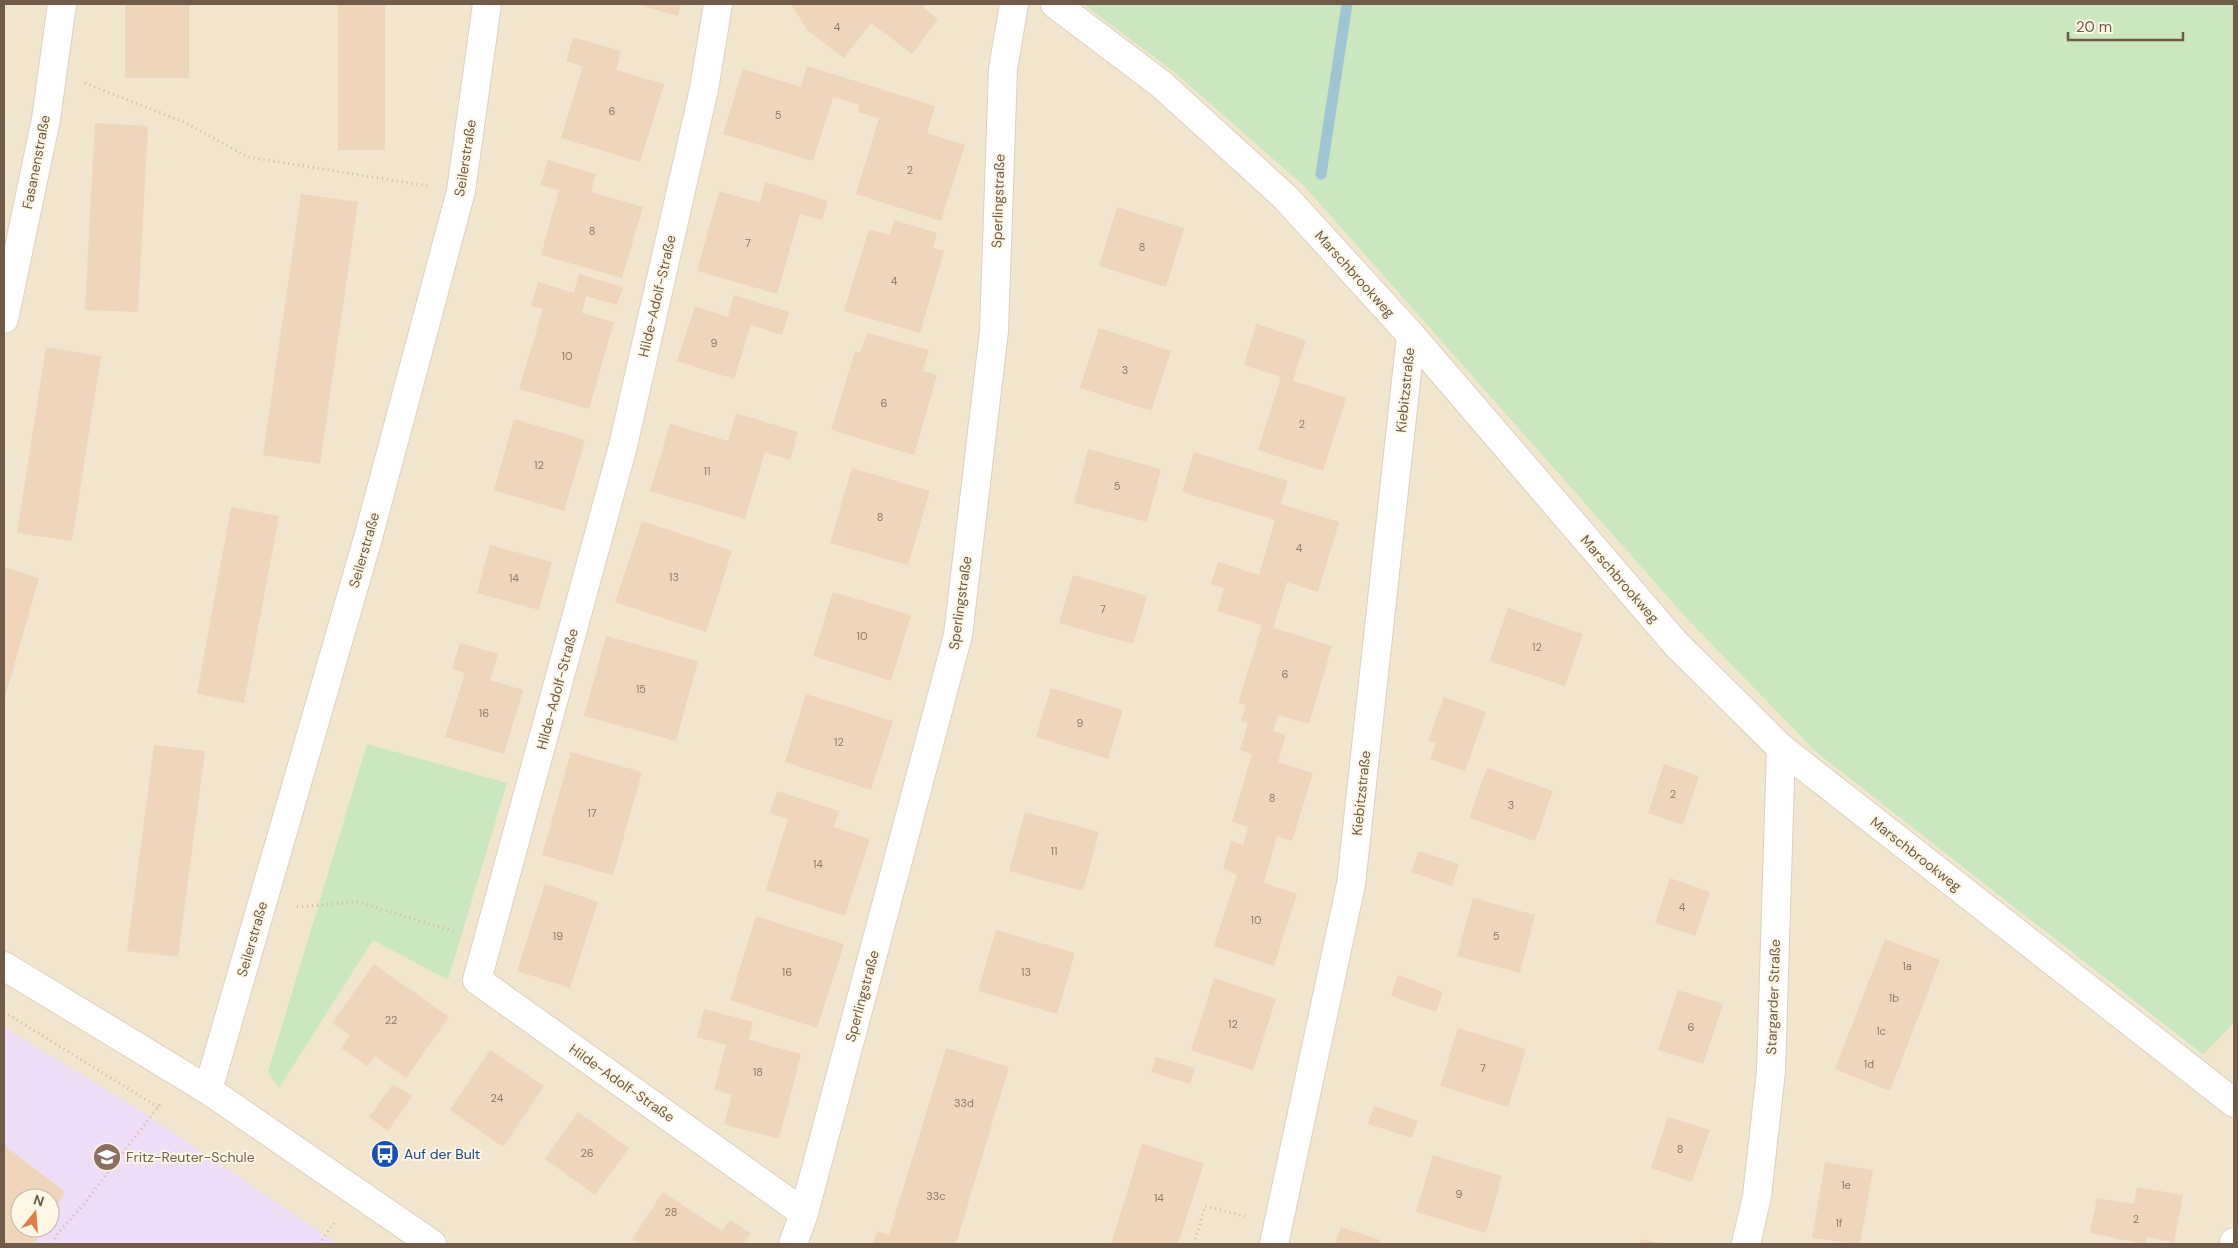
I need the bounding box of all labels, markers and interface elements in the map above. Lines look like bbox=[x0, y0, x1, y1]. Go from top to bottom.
scale bar bbox=[2068, 10, 2183, 42]
text: 20 m bbox=[2076, 17, 2112, 37]
house number: 4 bbox=[834, 20, 841, 34]
house number: 6 bbox=[609, 104, 616, 118]
house number: 5 bbox=[775, 108, 782, 122]
street label: Fasanenstraße bbox=[18, 113, 54, 210]
street label: Seilerstraße bbox=[450, 118, 480, 198]
street label: Sperlingstraße bbox=[987, 153, 1009, 248]
house number: 2 bbox=[907, 163, 913, 177]
house number: 8 bbox=[589, 224, 595, 238]
street label: Marschbrookweg bbox=[1311, 227, 1399, 321]
street label: Hilde-Adolf-Straße bbox=[634, 233, 680, 359]
house number: 7 bbox=[745, 236, 751, 250]
house number: 8 bbox=[1139, 240, 1145, 254]
house number: 4 bbox=[891, 274, 898, 288]
house number: 9 bbox=[711, 336, 718, 350]
street label: Kiebitzstraße bbox=[1392, 346, 1418, 433]
house number: 10 bbox=[562, 349, 572, 363]
house number: 3 bbox=[1122, 363, 1128, 377]
house number: 6 bbox=[881, 396, 888, 410]
house number: 2 bbox=[1299, 417, 1305, 431]
house number: 12 bbox=[534, 458, 544, 472]
house number: 11 bbox=[704, 464, 710, 478]
house number: 5 bbox=[1114, 479, 1121, 493]
street label: Seilerstraße bbox=[345, 510, 383, 590]
house number: 8 bbox=[877, 510, 883, 524]
street label: Marschbrookweg bbox=[1577, 531, 1663, 627]
house number: 4 bbox=[1296, 541, 1303, 555]
street label: Sperlingstraße bbox=[945, 555, 975, 651]
house number: 13 bbox=[669, 570, 679, 584]
house number: 14 bbox=[509, 571, 519, 585]
house number: 7 bbox=[1100, 602, 1106, 616]
street label: Hilde-Adolf-Straße bbox=[532, 626, 582, 752]
house number: 10 bbox=[857, 629, 867, 643]
house number: 12 bbox=[1532, 640, 1542, 654]
house number: 6 bbox=[1282, 667, 1289, 681]
house number: 15 bbox=[636, 682, 646, 696]
house number: 16 bbox=[479, 706, 489, 720]
house number: 9 bbox=[1077, 716, 1084, 730]
house number: 12 bbox=[834, 735, 844, 749]
street label: Kiebitzstraße bbox=[1348, 749, 1374, 836]
house number: 2 bbox=[1670, 787, 1676, 801]
house number: 8 bbox=[1269, 791, 1275, 805]
house number: 3 bbox=[1508, 798, 1514, 812]
house number: 17 bbox=[587, 806, 597, 820]
street label: Marschbrookweg bbox=[1867, 813, 1965, 895]
house number: 11 bbox=[1051, 844, 1057, 858]
house number: 14 bbox=[813, 857, 823, 871]
street label: Seilerstraße bbox=[233, 899, 271, 979]
house number: 4 bbox=[1679, 900, 1686, 914]
house number: 10 bbox=[1251, 913, 1261, 927]
house number: 19 bbox=[553, 929, 563, 943]
house number: 5 bbox=[1493, 929, 1500, 943]
street label: Stargarder Straße bbox=[1762, 939, 1784, 1055]
street label: Sperlingstraße bbox=[841, 948, 883, 1044]
house number: 1a bbox=[1902, 959, 1912, 973]
house number: 16 bbox=[782, 965, 792, 979]
house number: 13 bbox=[1021, 965, 1031, 979]
house number: 1b bbox=[1889, 991, 1899, 1005]
house number: 22 bbox=[385, 1013, 397, 1027]
house number: 12 bbox=[1228, 1017, 1238, 1031]
house number: 6 bbox=[1688, 1020, 1695, 1034]
house number: 1c bbox=[1876, 1024, 1886, 1038]
street label: Hilde-Adolf-Straße bbox=[566, 1040, 678, 1126]
house number: 1d bbox=[1864, 1057, 1874, 1071]
house number: 7 bbox=[1480, 1061, 1486, 1075]
house number: 18 bbox=[753, 1065, 763, 1079]
house number: 24 bbox=[491, 1091, 504, 1105]
house number: 33d bbox=[954, 1096, 974, 1110]
bus stop icon: Auf der Bult bbox=[370, 1139, 400, 1169]
school or university icon: Fritz-Reuter-Schule bbox=[92, 1142, 122, 1172]
house number: 8 bbox=[1677, 1142, 1683, 1156]
place label: Auf der Bult bbox=[404, 1145, 480, 1163]
house number: 26 bbox=[580, 1146, 594, 1160]
place label: Fritz-Reuter-Schule bbox=[126, 1148, 255, 1166]
house number: 1e bbox=[1841, 1178, 1851, 1192]
house number: 9 bbox=[1456, 1187, 1463, 1201]
north arrow bbox=[10, 1188, 60, 1238]
house number: 33c bbox=[926, 1189, 946, 1203]
text: N bbox=[31, 1190, 46, 1211]
house number: 14 bbox=[1154, 1191, 1164, 1205]
house number: 28 bbox=[665, 1205, 677, 1219]
house number: 2 bbox=[2133, 1212, 2139, 1226]
house number: 1f bbox=[1835, 1216, 1843, 1230]

